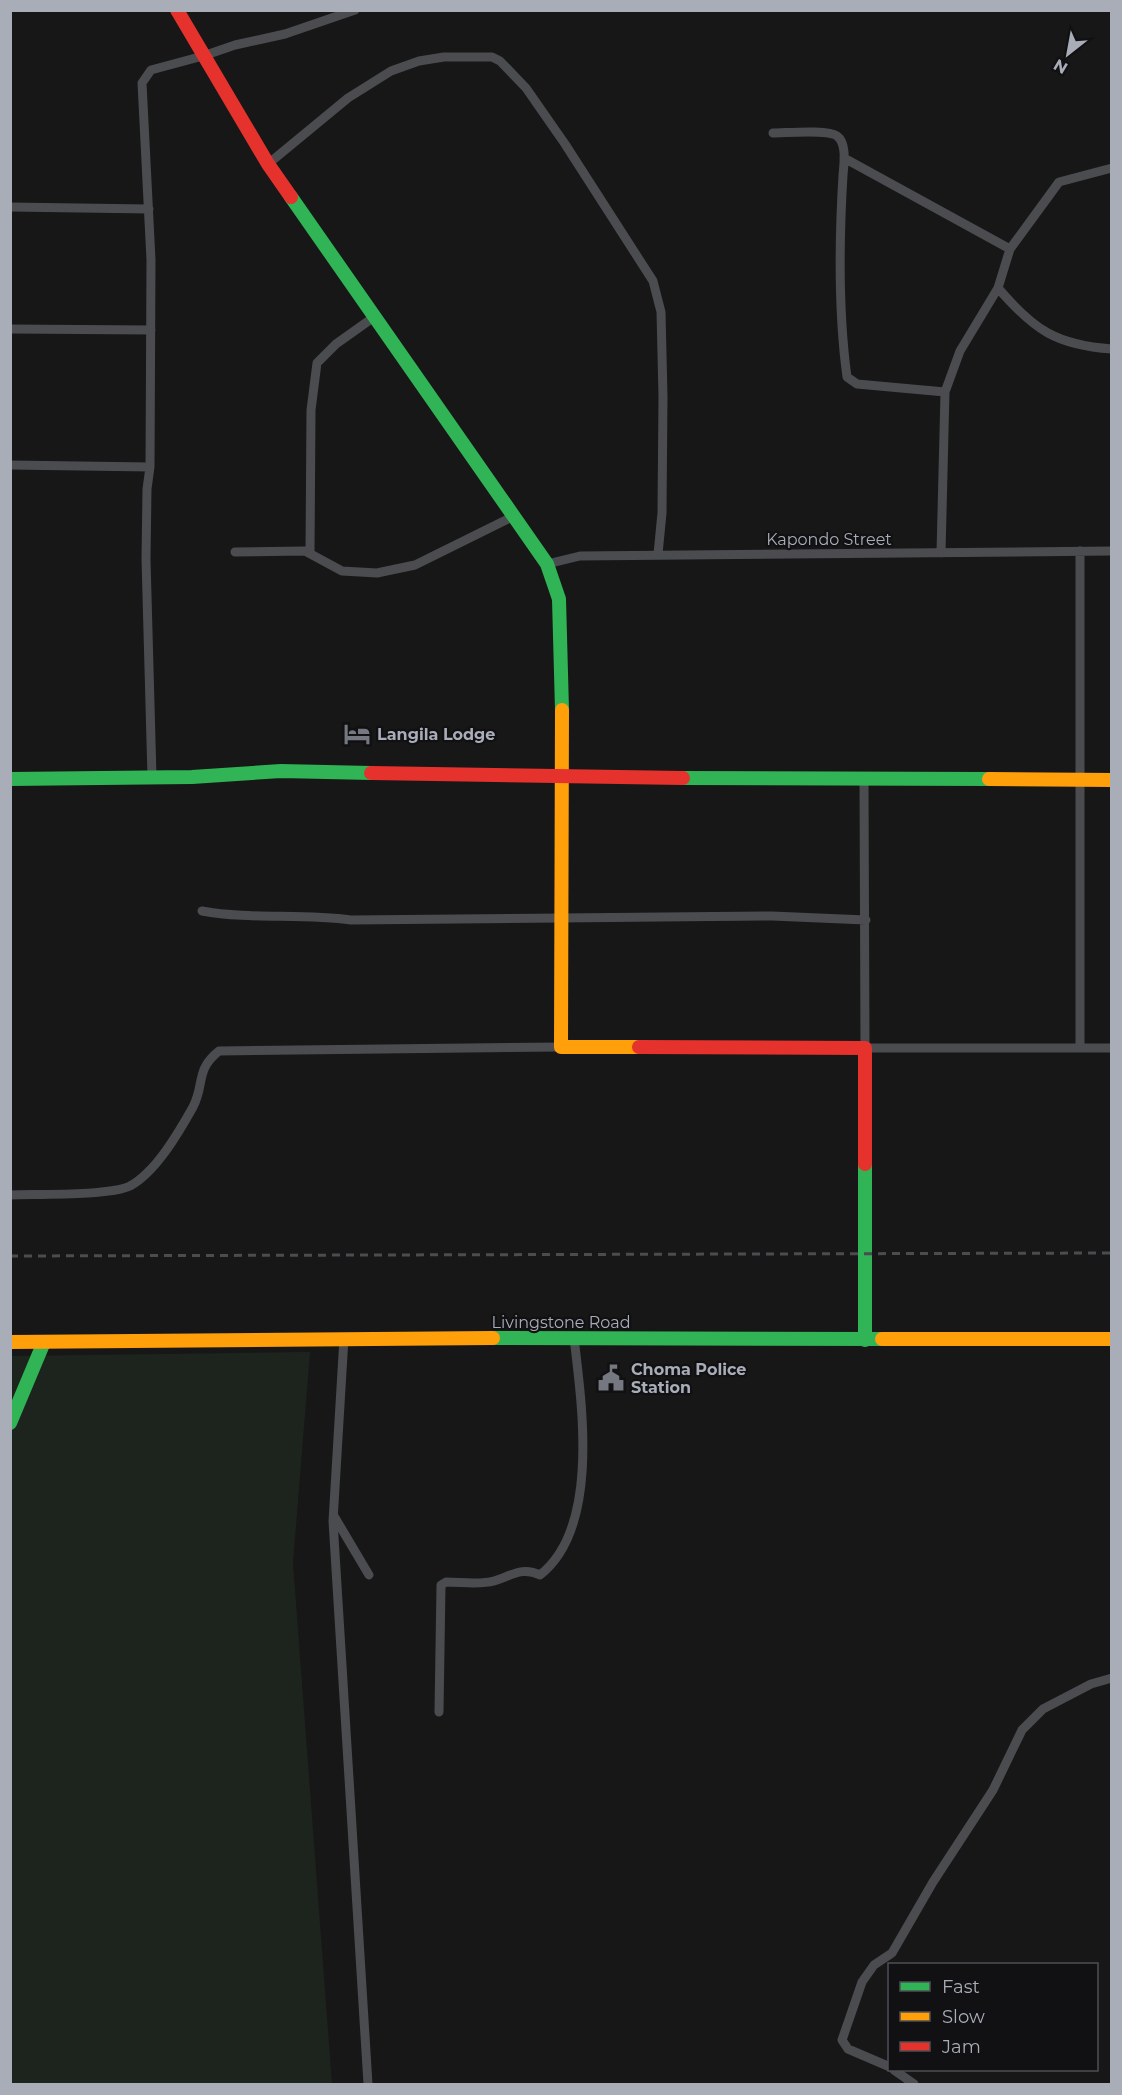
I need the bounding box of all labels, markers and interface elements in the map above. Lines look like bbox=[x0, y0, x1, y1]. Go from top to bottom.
north arrow bbox=[1038, 24, 1098, 84]
text: N bbox=[1050, 55, 1071, 78]
street label: Kapondo Street bbox=[766, 530, 892, 549]
hotel icon: Langila Lodge bbox=[342, 719, 372, 749]
place label: Langila Lodge bbox=[377, 725, 495, 744]
street label: Livingstone Road bbox=[491, 1313, 631, 1332]
place label: Choma Police Station bbox=[631, 1360, 746, 1397]
public building icon: Choma Police Station bbox=[596, 1363, 626, 1393]
legend bbox=[888, 1963, 1098, 2071]
text: Fast bbox=[942, 1976, 980, 1998]
text: Slow bbox=[942, 2006, 985, 2028]
text: Jam bbox=[941, 2036, 981, 2058]

